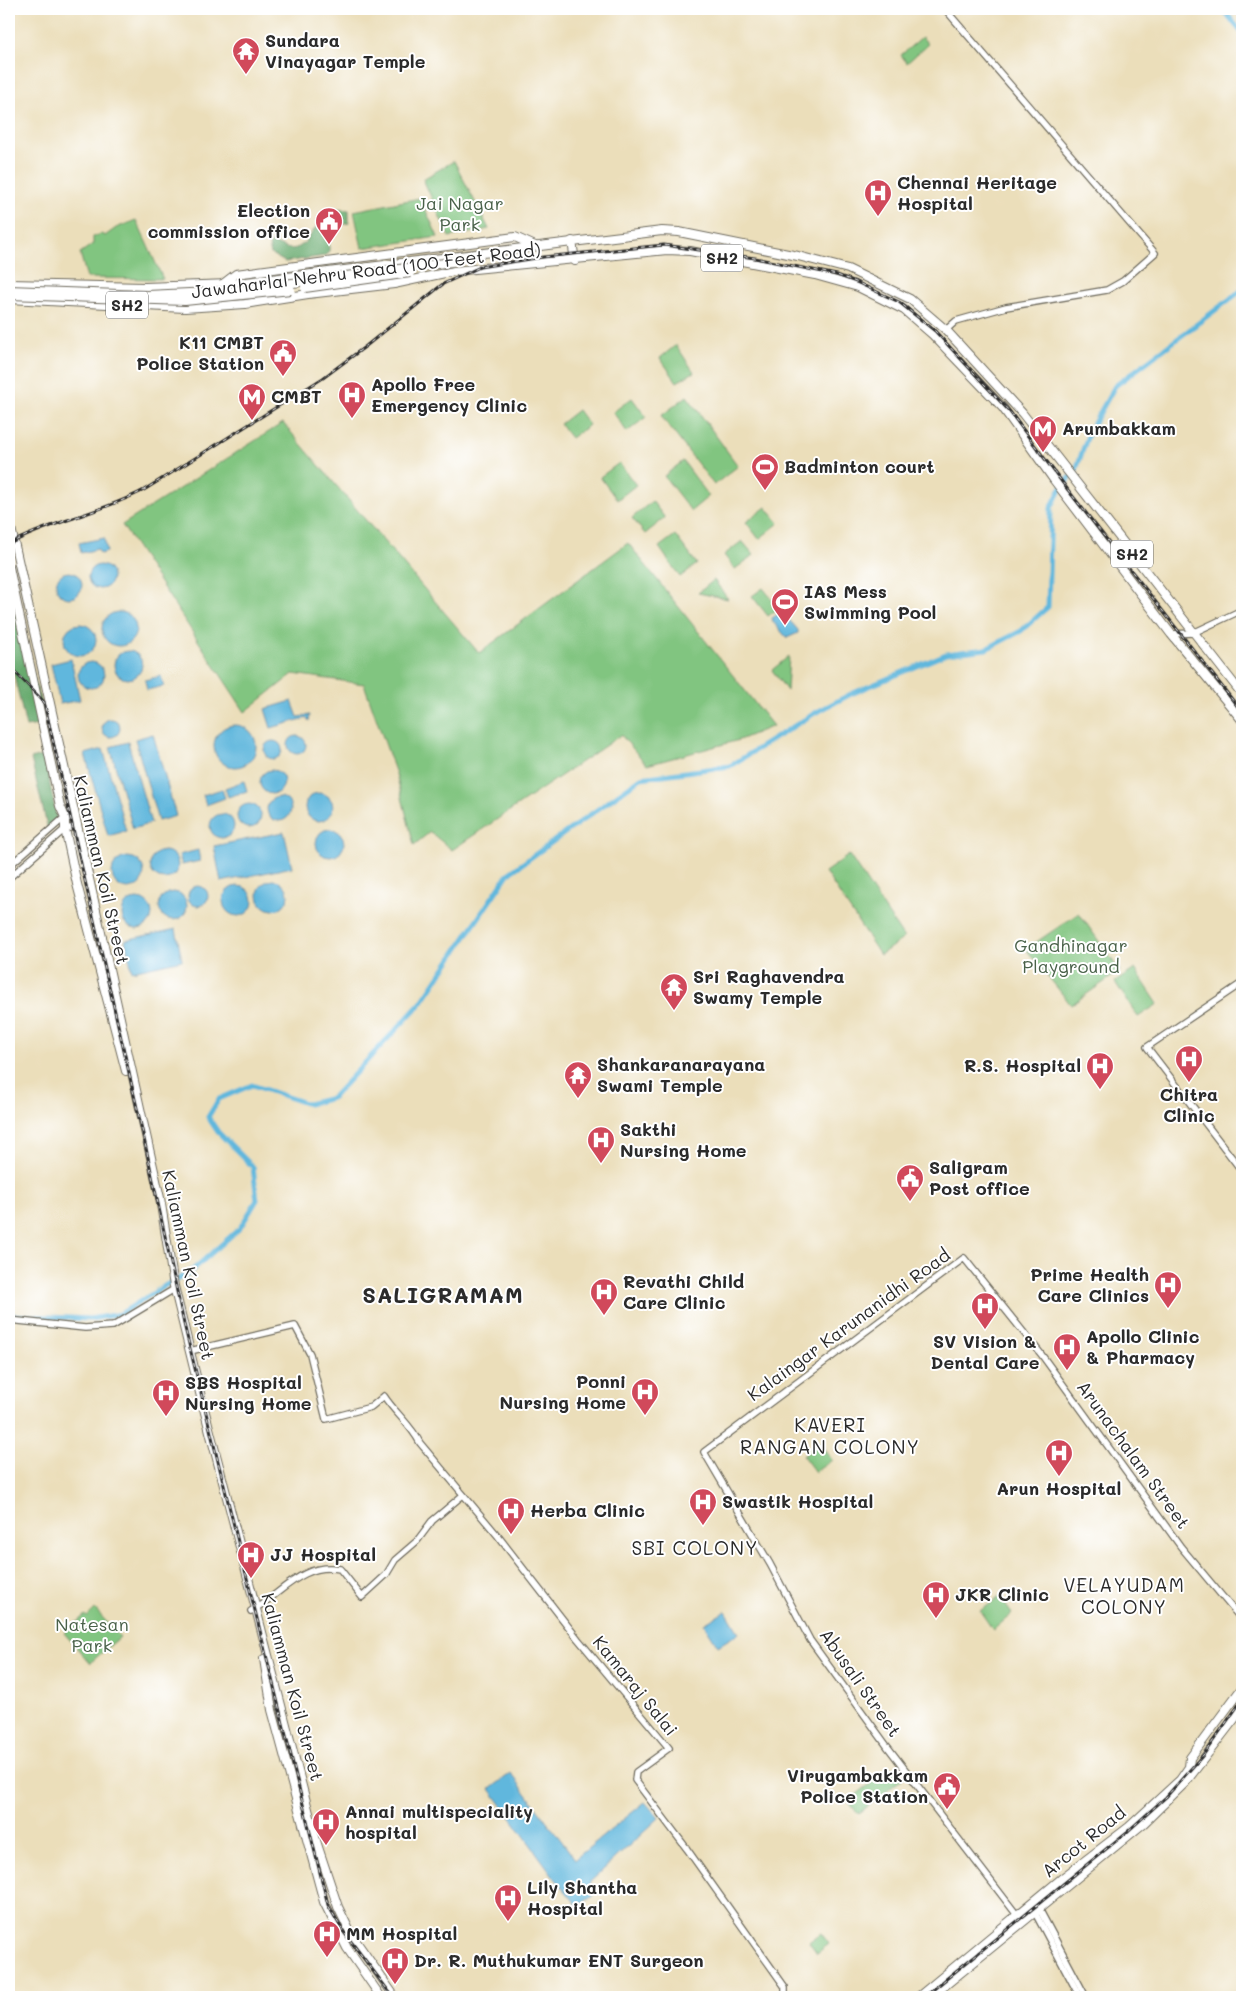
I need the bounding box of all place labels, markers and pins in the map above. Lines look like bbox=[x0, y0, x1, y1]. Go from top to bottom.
place label: Sundara Vinayagar Temple bbox=[265, 28, 426, 73]
temple icon: Sundara Vinayagar Temple bbox=[231, 36, 261, 75]
place label: Chennai Heritage Hospital bbox=[897, 170, 1057, 215]
hospital icon: Chennai Heritage Hospital bbox=[863, 178, 893, 217]
place label: Election commission office bbox=[148, 198, 310, 243]
public building icon: Election commission office bbox=[314, 206, 344, 245]
place label: K11 CMBT Police Station bbox=[136, 330, 264, 375]
public building icon: K11 CMBT Police Station bbox=[268, 338, 298, 377]
place label: Apollo Free Emergency Clinic bbox=[371, 372, 527, 417]
hospital icon: Apollo Free Emergency Clinic bbox=[337, 380, 367, 419]
metro station icon: CMBT bbox=[237, 382, 267, 421]
place label: CMBT bbox=[271, 384, 322, 408]
metro station icon: Arumbakkam bbox=[1028, 414, 1058, 453]
place label: Arumbakkam bbox=[1062, 416, 1176, 440]
sports icon: Badminton court bbox=[750, 452, 780, 491]
place label: Badminton court bbox=[784, 454, 934, 478]
place label: IAS Mess Swimming Pool bbox=[804, 579, 936, 624]
sports icon: IAS Mess Swimming Pool bbox=[770, 587, 800, 626]
place label: Sri Raghavendra Swamy Temple bbox=[693, 964, 845, 1009]
temple icon: Sri Raghavendra Swamy Temple bbox=[659, 972, 689, 1011]
hospital icon: Chitra Clinic bbox=[1174, 1044, 1204, 1083]
hospital icon: R.S. Hospital bbox=[1085, 1051, 1115, 1090]
place label: Shankaranarayana Swami Temple bbox=[597, 1052, 765, 1097]
place label: R.S. Hospital bbox=[964, 1053, 1081, 1077]
temple icon: Shankaranarayana Swami Temple bbox=[563, 1060, 593, 1099]
place label: Chitra Clinic bbox=[1160, 1082, 1218, 1127]
place label: Sakthi Nursing Home bbox=[620, 1117, 747, 1162]
hospital icon: Sakthi Nursing Home bbox=[586, 1125, 616, 1164]
place label: Saligram Post office bbox=[929, 1155, 1030, 1200]
public building icon: Saligram Post office bbox=[895, 1163, 925, 1202]
place label: Prime Health Care Clinics bbox=[1030, 1262, 1149, 1307]
place label: Revathi Child Care Clinic bbox=[623, 1269, 744, 1314]
hospital icon: Prime Health Care Clinics bbox=[1153, 1270, 1183, 1309]
hospital icon: Revathi Child Care Clinic bbox=[589, 1277, 619, 1316]
hospital icon: SV Vision & Dental Care bbox=[970, 1291, 1000, 1330]
place label: Apollo Clinic & Pharmacy bbox=[1086, 1324, 1200, 1369]
place label: SV Vision & Dental Care bbox=[931, 1329, 1040, 1374]
hospital icon: Apollo Clinic & Pharmacy bbox=[1052, 1332, 1082, 1371]
place label: Ponni Nursing Home bbox=[500, 1369, 626, 1414]
place label: SBS Hospital Nursing Home bbox=[185, 1370, 312, 1415]
hospital icon: Ponni Nursing Home bbox=[630, 1377, 660, 1416]
hospital icon: SBS Hospital Nursing Home bbox=[151, 1378, 181, 1417]
hospital icon: Arun Hospital bbox=[1044, 1438, 1074, 1477]
place label: Arun Hospital bbox=[997, 1476, 1121, 1500]
hospital icon: Swastik Hospital bbox=[688, 1487, 718, 1526]
place label: Swastik Hospital bbox=[722, 1489, 873, 1513]
hospital icon: Herba Clinic bbox=[496, 1496, 526, 1535]
place label: Herba Clinic bbox=[530, 1498, 645, 1522]
hospital icon: JJ Hospital bbox=[236, 1540, 266, 1579]
place label: JJ Hospital bbox=[270, 1542, 376, 1566]
hospital icon: JKR Clinic bbox=[921, 1580, 951, 1619]
place label: JKR Clinic bbox=[955, 1582, 1049, 1606]
place label: Virugambakkam Police Station bbox=[787, 1763, 928, 1808]
public building icon: Virugambakkam Police Station bbox=[932, 1771, 962, 1810]
place label: Annai multispeciality hospital bbox=[345, 1799, 533, 1844]
hospital icon: Annai multispeciality hospital bbox=[311, 1807, 341, 1846]
place label: Lily Shantha Hospital bbox=[527, 1875, 637, 1920]
hospital icon: Lily Shantha Hospital bbox=[493, 1883, 523, 1922]
hospital icon: MM Hospital bbox=[312, 1919, 342, 1958]
place label: MM Hospital bbox=[346, 1921, 457, 1945]
hospital icon: Dr. R. Muthukumar ENT Surgeon bbox=[380, 1946, 410, 1985]
place label: Dr. R. Muthukumar ENT Surgeon bbox=[414, 1948, 704, 1972]

